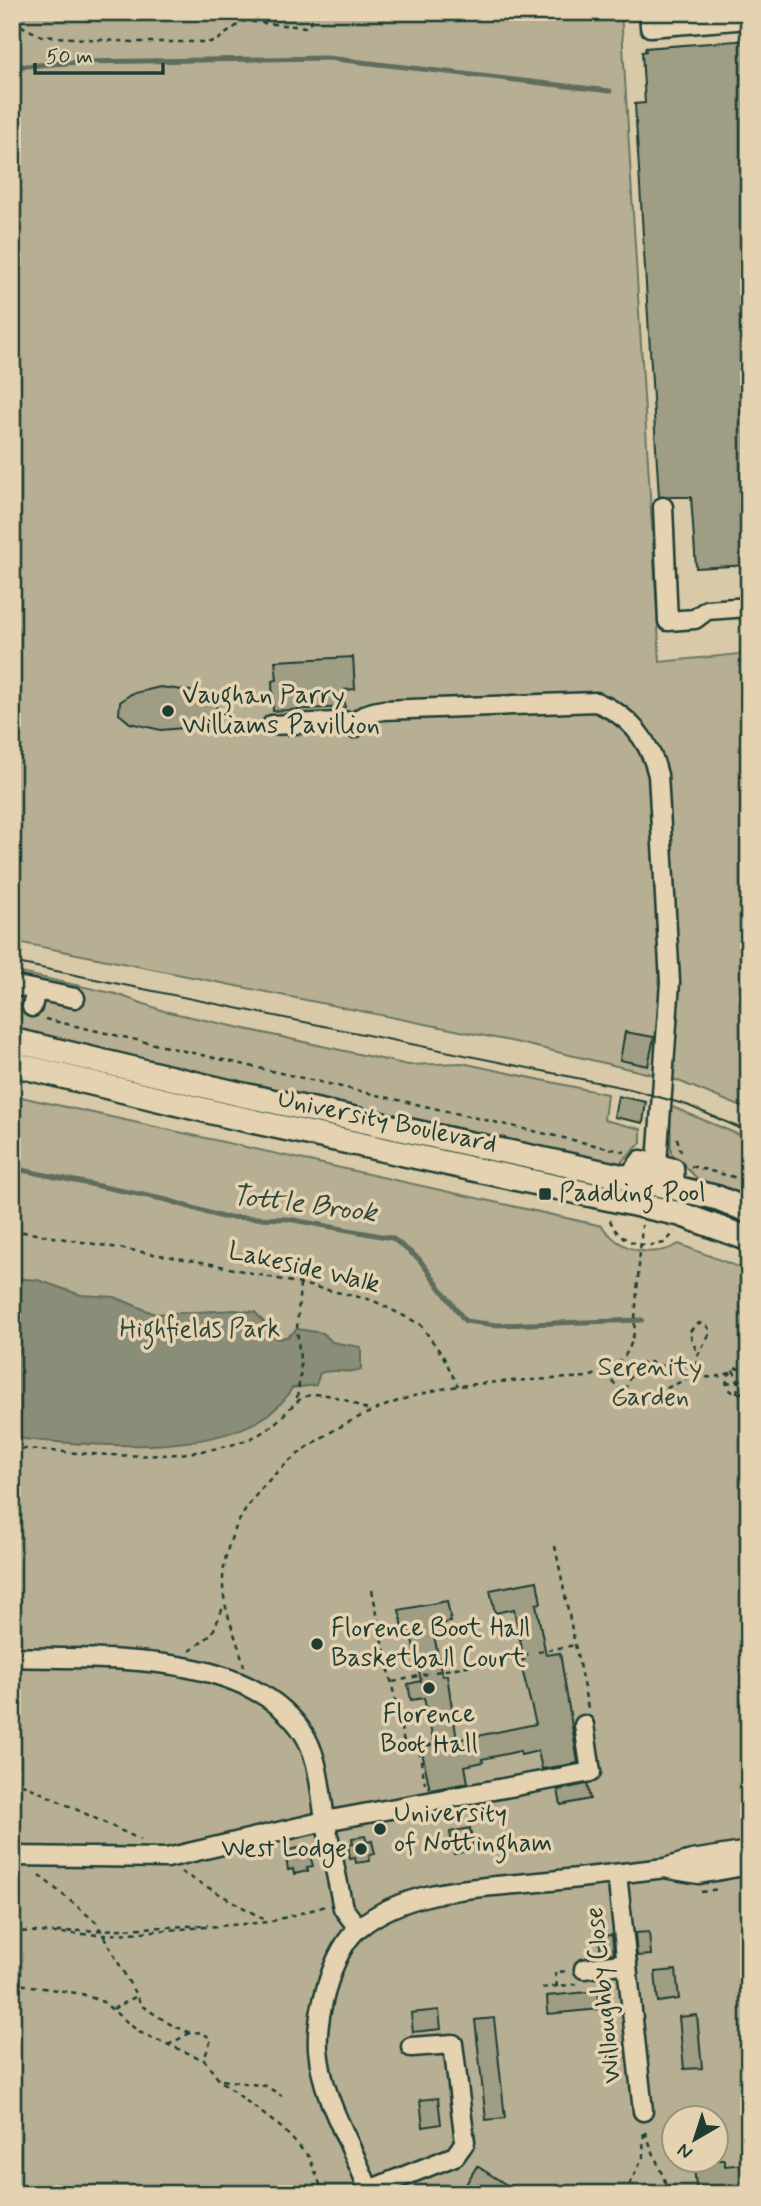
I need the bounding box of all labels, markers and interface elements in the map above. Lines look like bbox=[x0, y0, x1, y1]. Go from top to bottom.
scale bar bbox=[35, 32, 163, 76]
text: 50 m bbox=[46, 43, 93, 71]
place label: Vaughan Parry Williams Pavillion bbox=[182, 679, 380, 743]
marker: Vaughan Parry Williams Pavillion bbox=[160, 703, 176, 719]
street label: University Boulevard bbox=[274, 1082, 500, 1162]
place label: Paddling Pool bbox=[559, 1177, 706, 1214]
water label: Tottle Brook bbox=[229, 1178, 381, 1232]
marker: Paddling Pool bbox=[537, 1186, 553, 1202]
street label: Lakeside Walk bbox=[225, 1234, 383, 1302]
park label: Highfields Park bbox=[120, 1313, 281, 1350]
park label: Serenity Garden bbox=[598, 1351, 702, 1415]
place label: Florence Boot Hall Basketball Court bbox=[331, 1612, 531, 1676]
marker: Florence Boot Hall Basketball Court bbox=[309, 1636, 325, 1652]
marker: Florence Boot Hall bbox=[421, 1680, 437, 1696]
place label: Florence Boot Hall bbox=[380, 1698, 478, 1762]
place label: University of Nottingham bbox=[394, 1797, 552, 1864]
marker: University of Nottingham bbox=[372, 1821, 388, 1837]
place label: West Lodge bbox=[221, 1832, 347, 1868]
marker: West Lodge bbox=[353, 1841, 369, 1857]
street label: Willoughby Close bbox=[578, 1905, 630, 2085]
north arrow bbox=[660, 2104, 730, 2174]
text: N bbox=[672, 2137, 698, 2165]

